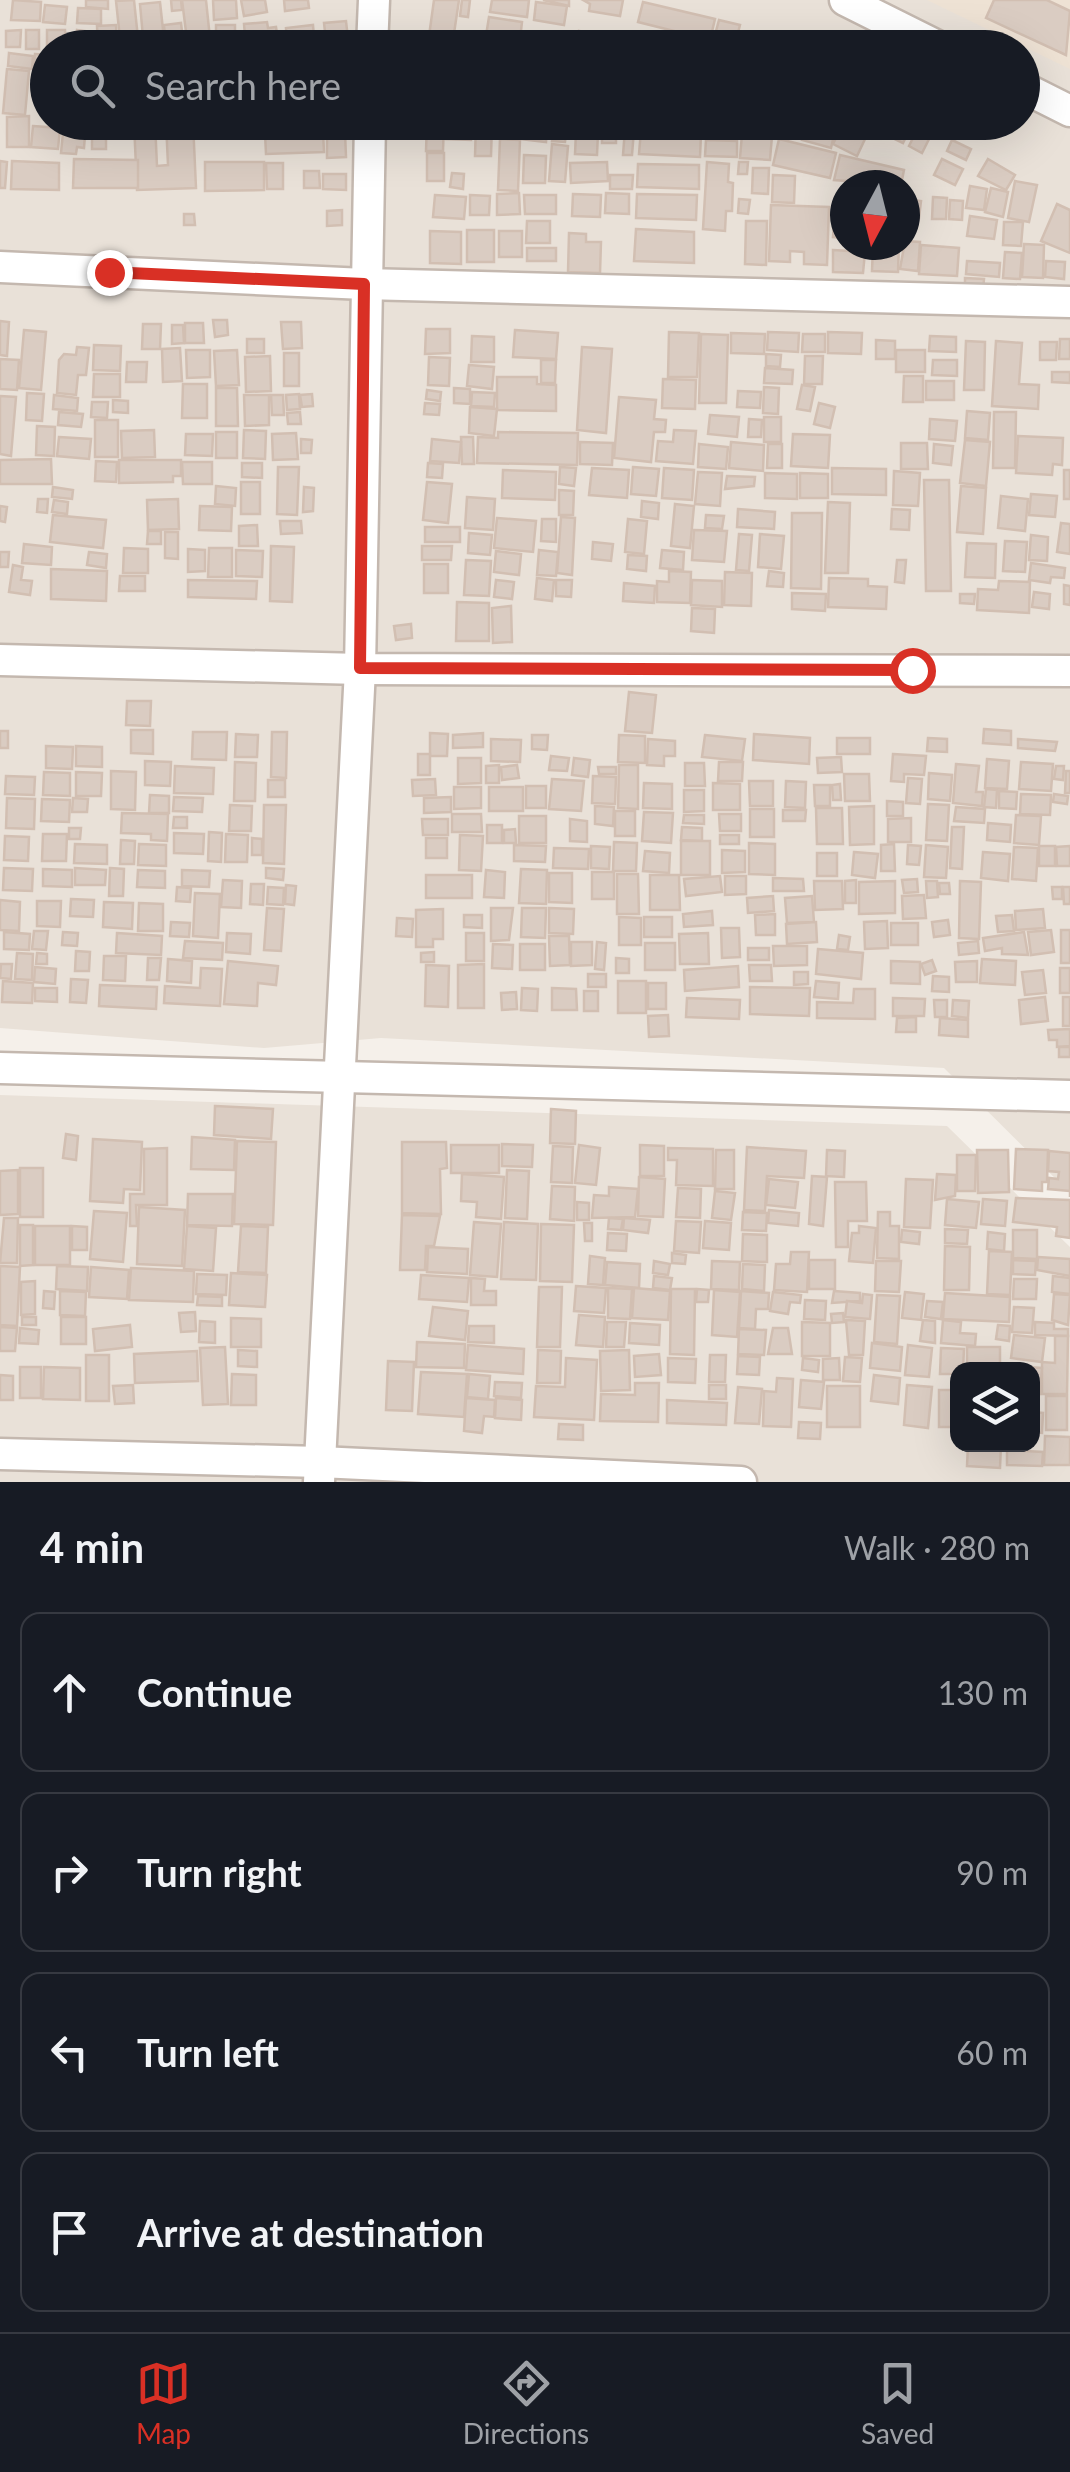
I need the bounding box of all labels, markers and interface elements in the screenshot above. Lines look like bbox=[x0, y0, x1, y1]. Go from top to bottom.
search box bbox=[30, 30, 1040, 140]
icon: search bbox=[65, 58, 120, 113]
text: Search here bbox=[145, 62, 341, 108]
north arrow bbox=[830, 170, 920, 260]
route end bbox=[87, 250, 133, 296]
route start bbox=[890, 648, 936, 694]
map controls bbox=[950, 1362, 1040, 1452]
button: layers bbox=[950, 1362, 1040, 1452]
text: 4 min bbox=[40, 1522, 144, 1572]
text: Walk · 280 m bbox=[844, 1528, 1030, 1567]
icon: ahead bbox=[42, 1665, 97, 1720]
text: Continue bbox=[137, 1669, 292, 1715]
text: 130 m bbox=[938, 1673, 1028, 1712]
icon: right bbox=[42, 1845, 97, 1900]
text: Turn right bbox=[137, 1849, 302, 1895]
text: 90 m bbox=[956, 1853, 1028, 1892]
icon: left bbox=[42, 2025, 97, 2080]
text: Turn left bbox=[137, 2029, 279, 2075]
text: 60 m bbox=[956, 2033, 1028, 2072]
icon: arrive bbox=[42, 2205, 97, 2260]
text: Arrive at destination bbox=[137, 2209, 484, 2255]
tab: Map bbox=[136, 2356, 191, 2450]
tab: Directions bbox=[463, 2356, 589, 2450]
tab: Saved bbox=[861, 2356, 934, 2450]

